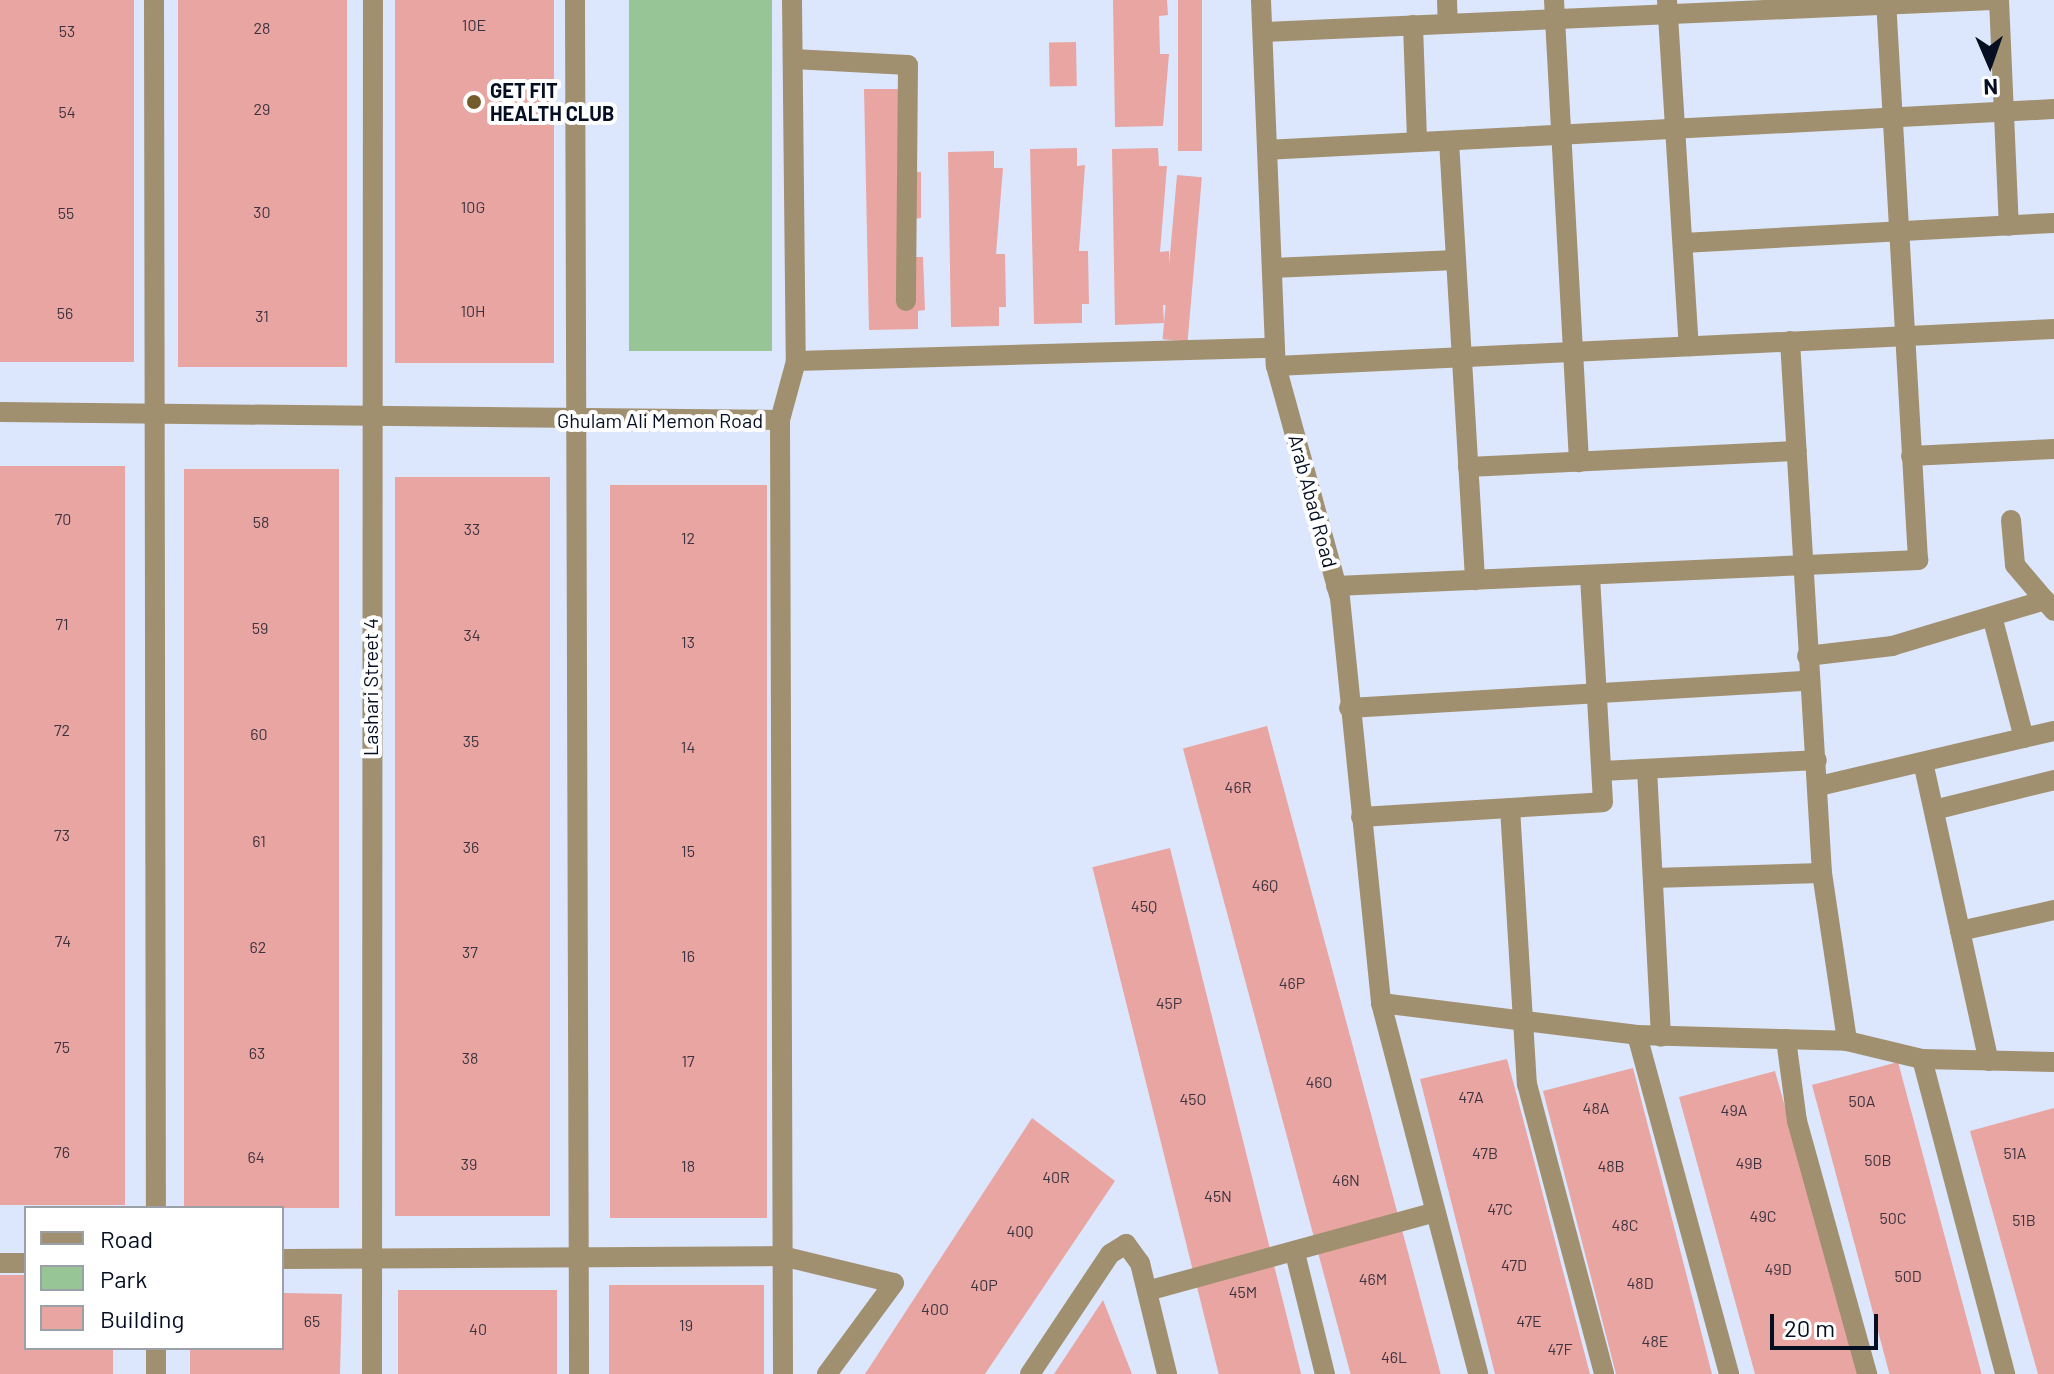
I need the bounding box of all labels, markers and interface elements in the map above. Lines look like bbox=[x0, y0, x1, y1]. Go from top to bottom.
house number: 10E bbox=[462, 15, 486, 35]
house number: 28 bbox=[254, 18, 270, 38]
house number: 53 bbox=[59, 21, 75, 41]
north arrow bbox=[1950, 24, 2030, 104]
text: N bbox=[1983, 75, 1999, 101]
place label: GET FIT HEALTH CLUB bbox=[490, 78, 614, 125]
marker: GET FIT HEALTH CLUB bbox=[465, 93, 483, 111]
house number: 29 bbox=[254, 99, 270, 119]
house number: 54 bbox=[58, 102, 76, 122]
house number: 10G bbox=[461, 197, 485, 217]
house number: 30 bbox=[253, 202, 271, 222]
house number: 55 bbox=[58, 203, 74, 223]
house number: 10H bbox=[460, 301, 486, 321]
house number: 56 bbox=[57, 303, 73, 323]
house number: 31 bbox=[255, 306, 269, 326]
street label: Ghulam Ali Memon Road bbox=[557, 408, 763, 432]
street label: Arab Abad Road bbox=[1284, 432, 1342, 570]
house number: 70 bbox=[55, 509, 71, 529]
house number: 58 bbox=[253, 512, 269, 532]
house number: 33 bbox=[464, 519, 480, 539]
house number: 12 bbox=[681, 528, 695, 548]
house number: 71 bbox=[55, 614, 69, 634]
house number: 59 bbox=[252, 618, 268, 638]
street label: Lashari Street 4 bbox=[358, 618, 382, 756]
house number: 34 bbox=[463, 625, 481, 645]
house number: 13 bbox=[681, 632, 695, 652]
house number: 72 bbox=[54, 720, 70, 740]
house number: 60 bbox=[250, 724, 268, 744]
house number: 35 bbox=[463, 731, 479, 751]
house number: 14 bbox=[681, 737, 695, 757]
house number: 46R bbox=[1225, 777, 1251, 797]
house number: 73 bbox=[54, 825, 70, 845]
house number: 61 bbox=[252, 831, 266, 851]
house number: 36 bbox=[463, 837, 479, 857]
house number: 15 bbox=[681, 841, 695, 861]
house number: 46Q bbox=[1252, 875, 1278, 895]
house number: 45Q bbox=[1131, 896, 1157, 916]
house number: 74 bbox=[55, 931, 71, 951]
house number: 62 bbox=[250, 937, 266, 957]
house number: 37 bbox=[462, 942, 478, 962]
house number: 16 bbox=[681, 946, 695, 966]
house number: 46P bbox=[1279, 973, 1305, 993]
house number: 45P bbox=[1156, 993, 1182, 1013]
house number: 75 bbox=[54, 1037, 70, 1057]
house number: 63 bbox=[249, 1043, 265, 1063]
house number: 38 bbox=[462, 1048, 478, 1068]
house number: 17 bbox=[681, 1051, 695, 1071]
house number: 46O bbox=[1305, 1072, 1333, 1092]
house number: 47A bbox=[1458, 1087, 1484, 1107]
house number: 45O bbox=[1180, 1089, 1206, 1109]
house number: 50A bbox=[1849, 1091, 1875, 1111]
house number: 48A bbox=[1583, 1098, 1609, 1118]
house number: 49A bbox=[1721, 1100, 1747, 1120]
house number: 76 bbox=[54, 1142, 70, 1162]
house number: 47B bbox=[1472, 1143, 1498, 1163]
house number: 51A bbox=[2003, 1143, 2027, 1163]
house number: 64 bbox=[247, 1147, 265, 1167]
house number: 50B bbox=[1864, 1150, 1892, 1170]
house number: 49B bbox=[1735, 1153, 1763, 1173]
house number: 39 bbox=[461, 1154, 477, 1174]
house number: 18 bbox=[681, 1156, 695, 1176]
house number: 48B bbox=[1597, 1156, 1625, 1176]
house number: 40R bbox=[1042, 1167, 1070, 1187]
house number: 46N bbox=[1332, 1170, 1360, 1190]
house number: 45N bbox=[1204, 1186, 1232, 1206]
house number: 47C bbox=[1487, 1199, 1513, 1219]
legend bbox=[24, 1206, 284, 1350]
house number: 49C bbox=[1750, 1206, 1776, 1226]
house number: 50C bbox=[1880, 1208, 1906, 1228]
house number: 51B bbox=[2012, 1210, 2036, 1230]
house number: 48C bbox=[1612, 1215, 1638, 1235]
house number: 40Q bbox=[1006, 1221, 1034, 1241]
text: Road bbox=[100, 1224, 153, 1253]
house number: 47D bbox=[1501, 1255, 1527, 1275]
house number: 49D bbox=[1764, 1259, 1792, 1279]
text: Park bbox=[100, 1264, 147, 1293]
house number: 50D bbox=[1894, 1266, 1922, 1286]
house number: 46M bbox=[1359, 1269, 1387, 1289]
house number: 48D bbox=[1626, 1273, 1654, 1293]
house number: 40P bbox=[970, 1275, 998, 1295]
house number: 45M bbox=[1229, 1282, 1257, 1302]
scale bar bbox=[1774, 1298, 1882, 1348]
house number: 40O bbox=[921, 1299, 949, 1319]
text: Building bbox=[100, 1304, 184, 1333]
house number: 65 bbox=[304, 1311, 320, 1331]
house number: 47E bbox=[1516, 1311, 1542, 1331]
text: 20 m bbox=[1784, 1313, 1835, 1342]
house number: 19 bbox=[679, 1315, 693, 1335]
house number: 40 bbox=[469, 1319, 487, 1339]
house number: 48E bbox=[1642, 1331, 1668, 1351]
house number: 47F bbox=[1548, 1339, 1572, 1359]
house number: 46L bbox=[1381, 1347, 1407, 1367]

